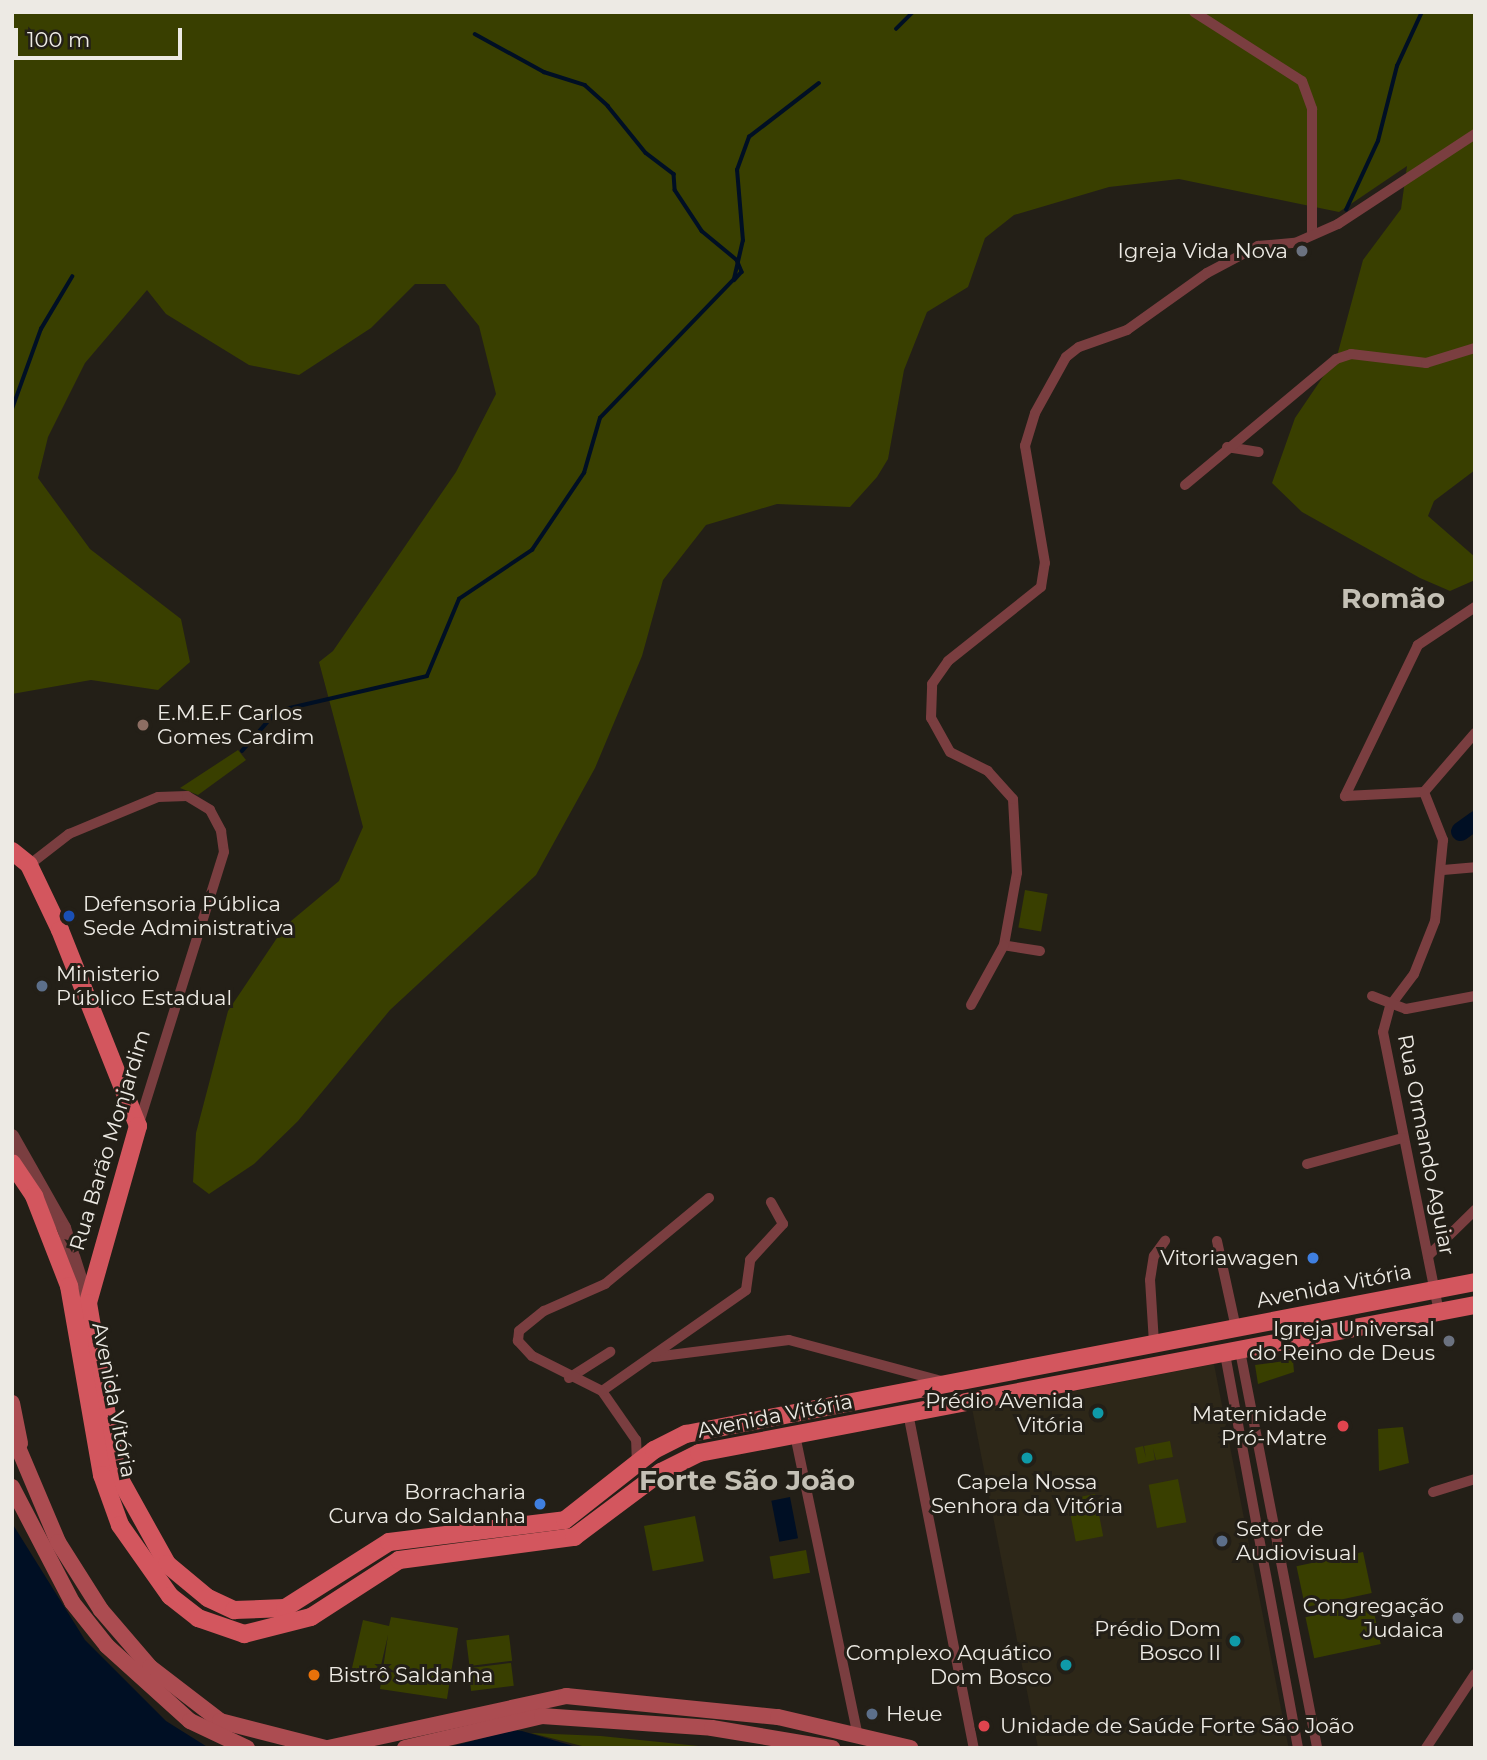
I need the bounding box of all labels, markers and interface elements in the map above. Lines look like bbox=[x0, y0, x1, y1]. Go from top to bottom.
scale bar bbox=[18, 14, 186, 58]
text: 100 m bbox=[27, 27, 90, 52]
place label: Igreja Vida Nova bbox=[1118, 238, 1288, 264]
marker: Igreja Vida Nova bbox=[1294, 243, 1310, 259]
district label: Romão bbox=[1341, 581, 1445, 615]
place label: E.M.E.F Carlos Gomes Cardim bbox=[157, 700, 315, 750]
marker: E.M.E.F Carlos Gomes Cardim bbox=[135, 717, 151, 733]
place label: Defensoria Pública Sede Administrativa bbox=[83, 891, 294, 941]
marker: Defensoria Pública Sede Administrativa bbox=[61, 908, 77, 924]
place label: Ministerio Público Estadual bbox=[56, 961, 232, 1011]
marker: Ministerio Público Estadual bbox=[34, 978, 50, 994]
street label: Rua Barão Monjardim bbox=[64, 1026, 156, 1254]
street label: Rua Ormando Aguiar bbox=[1392, 1032, 1460, 1258]
place label: Vitoriawagen bbox=[1160, 1245, 1299, 1271]
marker: Vitoriawagen bbox=[1305, 1250, 1321, 1266]
street label: Avenida Vitória bbox=[1254, 1259, 1414, 1313]
place label: Igreja Universal do Reino de Deus bbox=[1249, 1316, 1435, 1366]
street label: Avenida Vitória bbox=[87, 1320, 141, 1480]
marker: Igreja Universal do Reino de Deus bbox=[1441, 1333, 1457, 1349]
place label: Prédio Avenida Vitória bbox=[925, 1388, 1084, 1438]
street label: Avenida Vitória bbox=[695, 1389, 855, 1443]
place label: Maternidade Pró-Matre bbox=[1192, 1401, 1327, 1451]
marker: Prédio Avenida Vitória bbox=[1090, 1405, 1106, 1421]
marker: Maternidade Pró-Matre bbox=[1333, 1416, 1353, 1436]
marker: Capela Nossa Senhora da Vitória bbox=[1019, 1450, 1035, 1466]
district label: Forte São João bbox=[639, 1463, 855, 1497]
place label: Capela Nossa Senhora da Vitória bbox=[931, 1469, 1123, 1519]
place label: Borracharia Curva do Saldanha bbox=[329, 1479, 526, 1529]
marker: Borracharia Curva do Saldanha bbox=[532, 1496, 548, 1512]
place label: Setor de Audiovisual bbox=[1236, 1516, 1357, 1566]
marker: Setor de Audiovisual bbox=[1214, 1533, 1230, 1549]
place label: Congregação Judaica bbox=[1303, 1593, 1444, 1643]
marker: Congregação Judaica bbox=[1450, 1610, 1466, 1626]
place label: Prédio Dom Bosco II bbox=[1094, 1616, 1221, 1666]
marker: Prédio Dom Bosco II bbox=[1227, 1633, 1243, 1649]
place label: Complexo Aquático Dom Bosco bbox=[846, 1640, 1052, 1690]
marker: Complexo Aquático Dom Bosco bbox=[1058, 1657, 1074, 1673]
place label: Bistrô Saldanha bbox=[328, 1662, 493, 1688]
marker: Bistrô Saldanha bbox=[306, 1667, 322, 1683]
place label: Heue bbox=[886, 1701, 943, 1727]
marker: Heue bbox=[864, 1706, 880, 1722]
place label: Unidade de Saúde Forte São João bbox=[1000, 1713, 1354, 1739]
marker: Unidade de Saúde Forte São João bbox=[974, 1716, 994, 1736]

